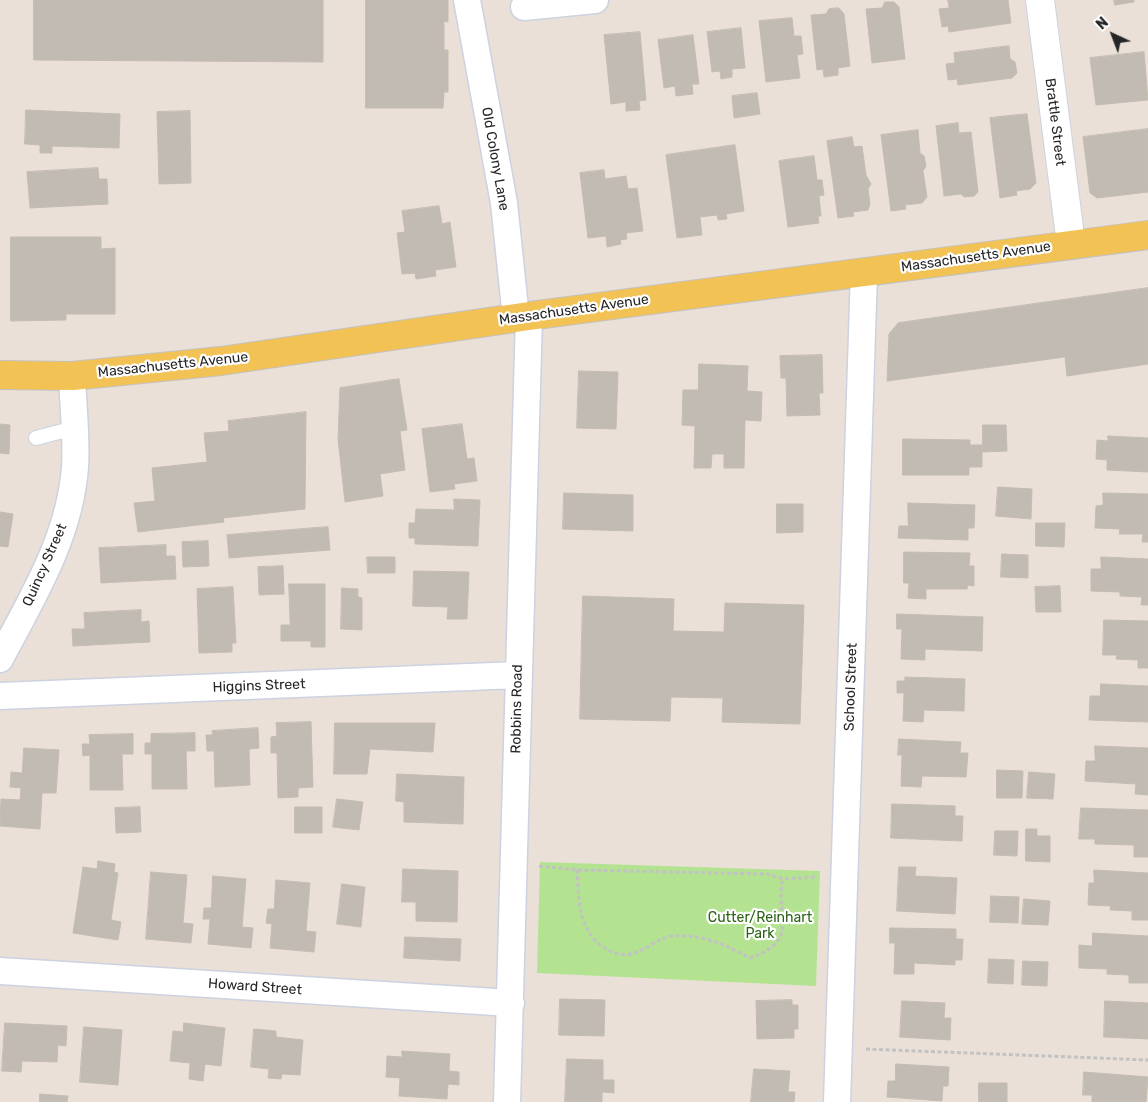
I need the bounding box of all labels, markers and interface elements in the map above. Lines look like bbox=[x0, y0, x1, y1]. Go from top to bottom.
north arrow bbox=[1088, 10, 1138, 60]
text: N bbox=[1093, 14, 1112, 33]
street label: Brattle Street bbox=[1041, 77, 1069, 167]
street label: Old Colony Lane bbox=[478, 106, 512, 212]
street label: Massachusetts Avenue bbox=[900, 238, 1052, 276]
street label: Massachusetts Avenue bbox=[498, 291, 650, 329]
street label: Massachusetts Avenue bbox=[97, 349, 249, 381]
street label: Quincy Street bbox=[19, 521, 71, 609]
street label: School Street bbox=[841, 643, 861, 731]
street label: Robbins Road bbox=[508, 664, 526, 754]
street label: Higgins Street bbox=[212, 676, 306, 696]
park label: Cutter/Reinhart Park bbox=[708, 910, 812, 942]
street label: Howard Street bbox=[208, 975, 302, 999]

